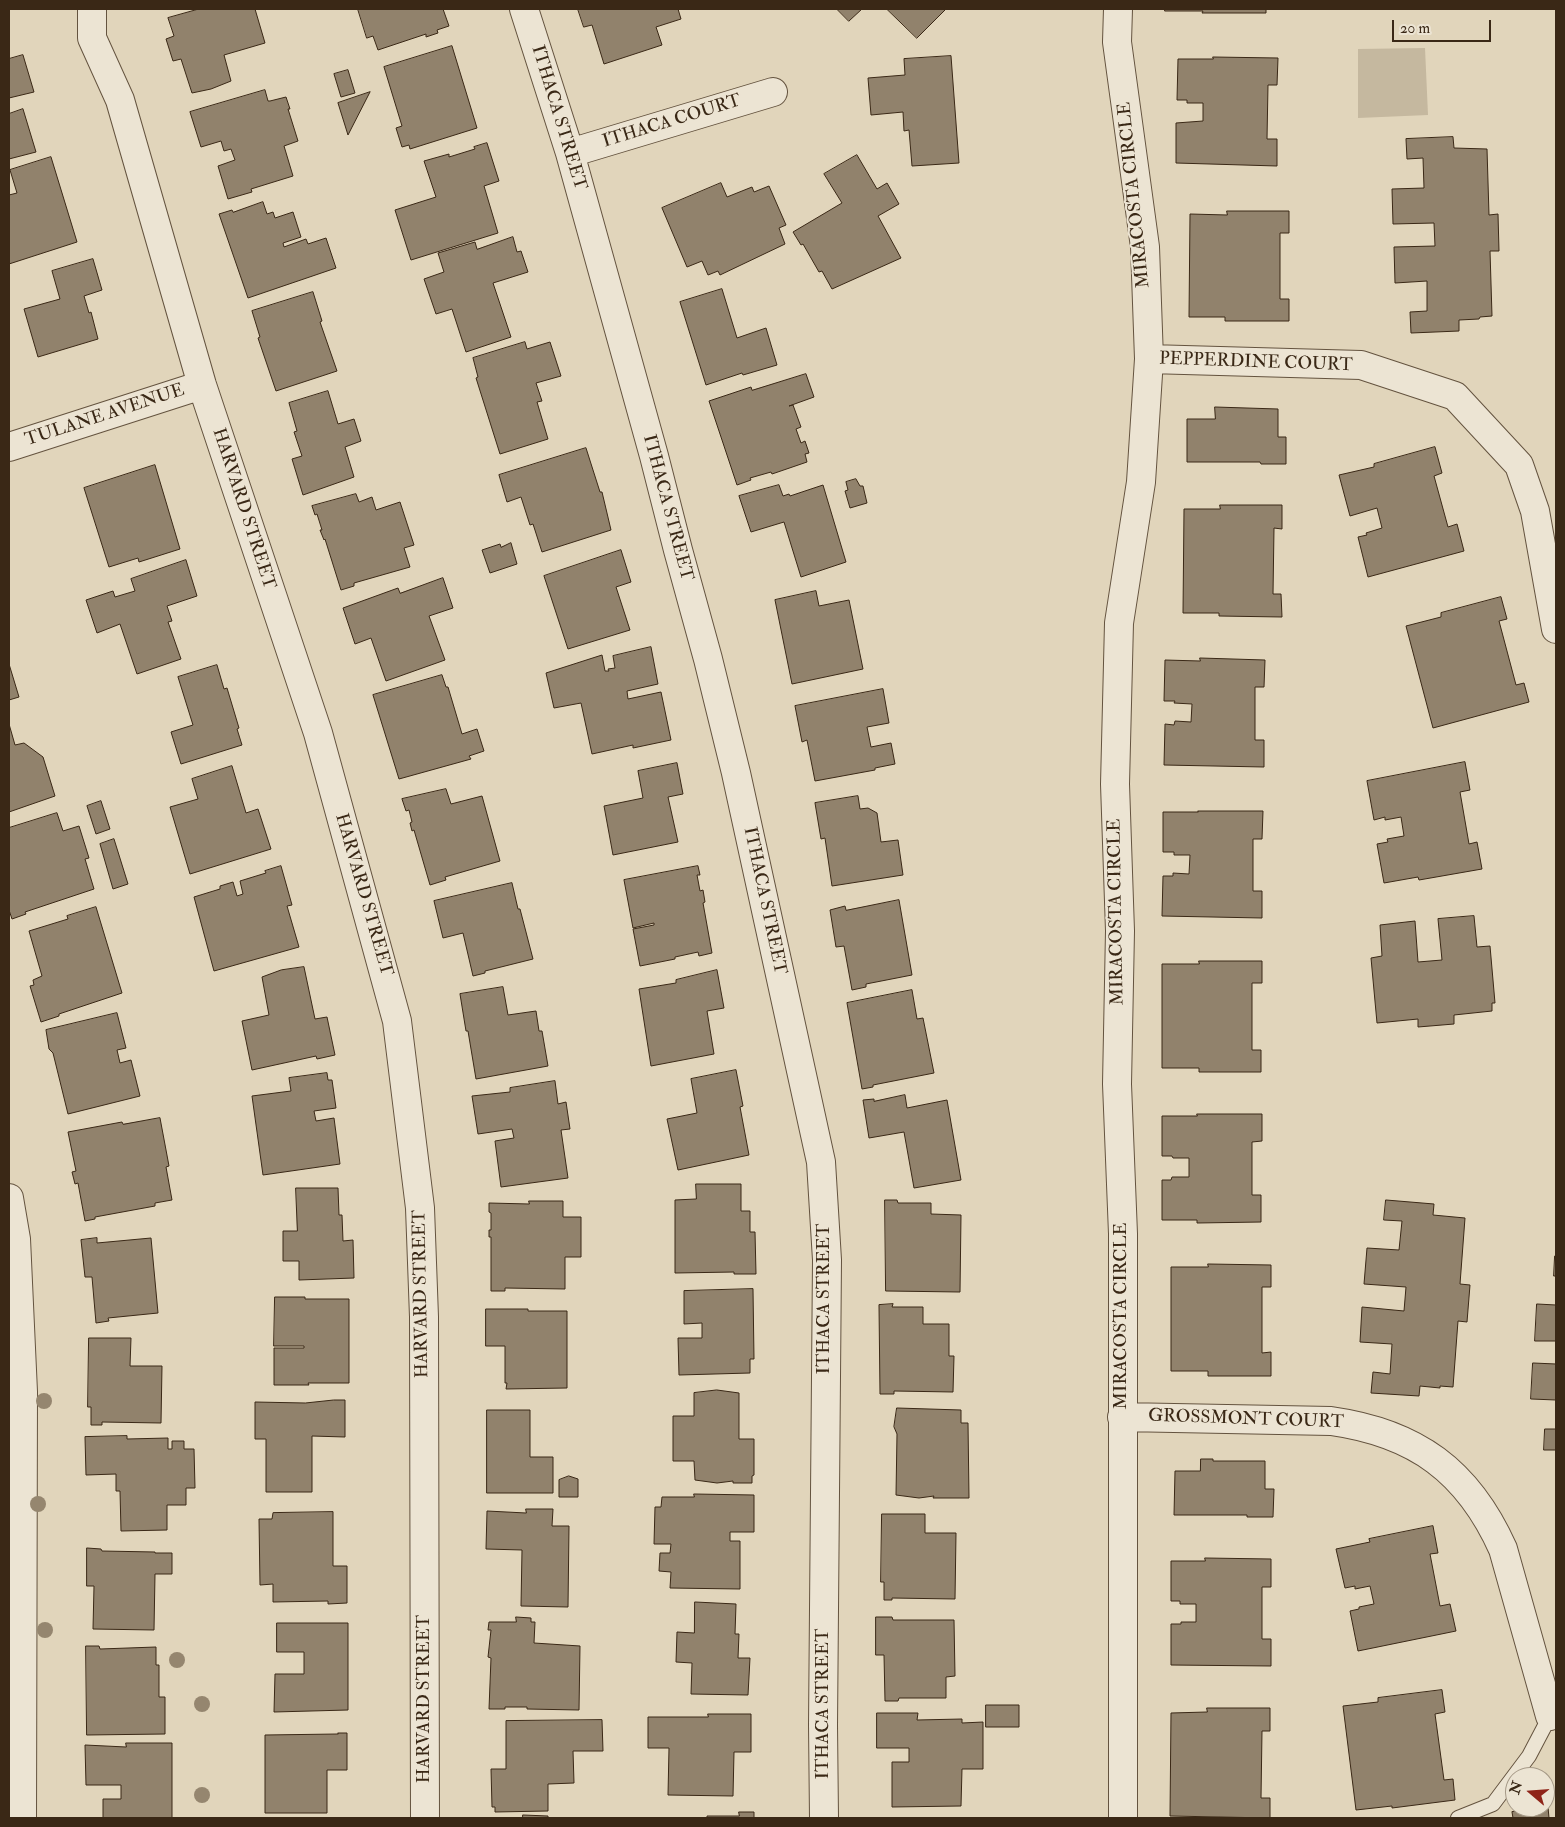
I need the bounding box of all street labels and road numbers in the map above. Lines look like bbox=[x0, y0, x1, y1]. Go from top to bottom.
street label: ITHACA STREET bbox=[526, 43, 590, 193]
street label: ITHACA COURT bbox=[600, 91, 744, 153]
street label: MIRACOSTA CIRCLE bbox=[1114, 101, 1156, 289]
street label: PEPPERDINE COURT bbox=[1159, 349, 1353, 377]
street label: TULANE AVENUE bbox=[23, 380, 187, 452]
street label: HARVARD STREET bbox=[207, 426, 279, 592]
street label: ITHACA STREET bbox=[637, 432, 697, 584]
street label: HARVARD STREET bbox=[329, 811, 397, 979]
street label: MIRACOSTA CIRCLE bbox=[1105, 818, 1129, 1006]
street label: ITHACA STREET bbox=[738, 825, 790, 977]
street label: HARVARD STREET bbox=[410, 1210, 434, 1378]
street label: MIRACOSTA CIRCLE bbox=[1111, 1223, 1133, 1409]
street label: ITHACA STREET bbox=[814, 1224, 836, 1374]
street label: GROSSMONT COURT bbox=[1148, 1406, 1344, 1434]
street label: HARVARD STREET bbox=[414, 1615, 436, 1783]
street label: ITHACA STREET bbox=[813, 1629, 835, 1779]

